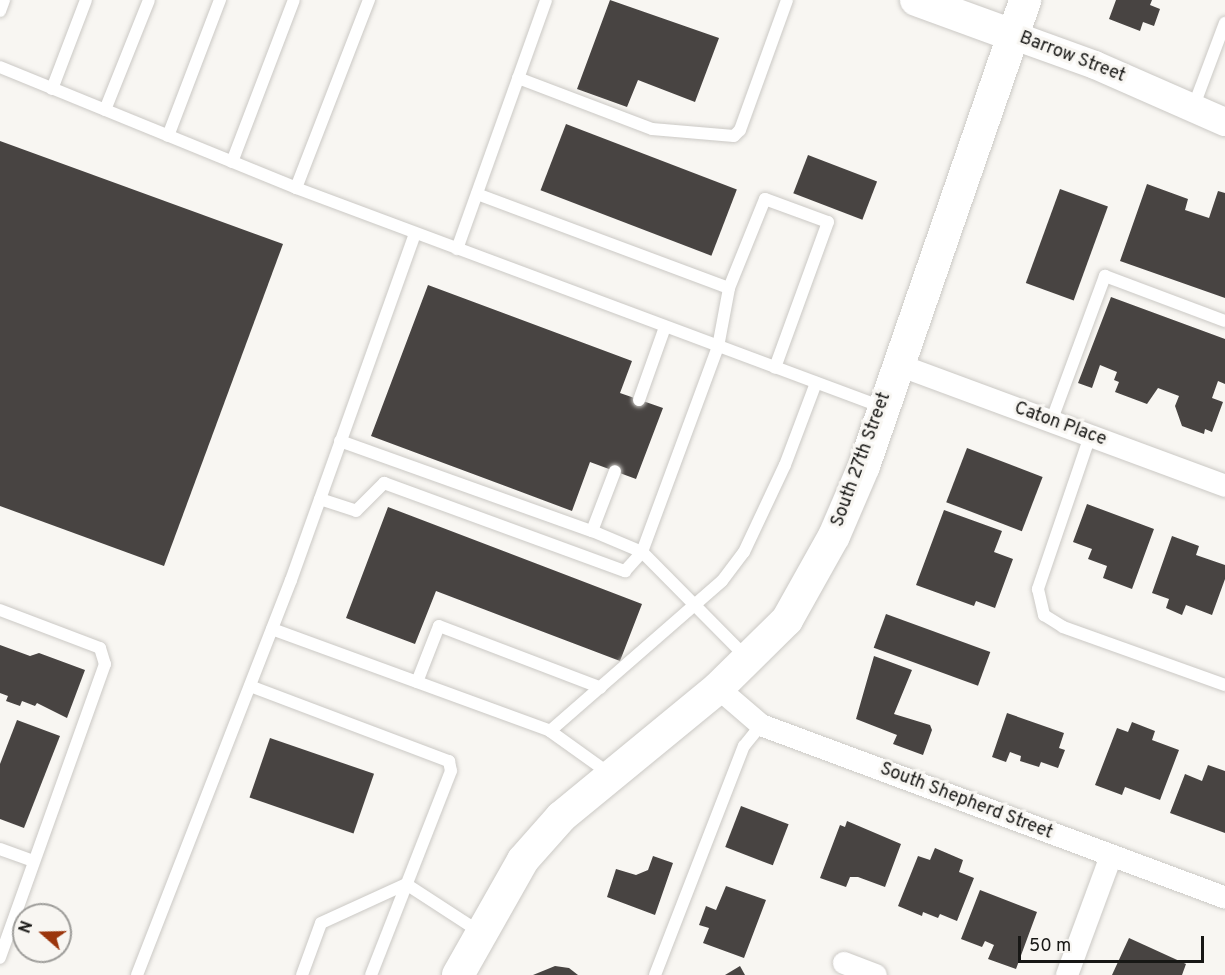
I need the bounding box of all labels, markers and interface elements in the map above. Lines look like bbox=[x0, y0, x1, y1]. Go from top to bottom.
street label: Barrow Street bbox=[1016, 28, 1128, 88]
street label: South 27th Street bbox=[828, 390, 896, 530]
street label: Caton Place bbox=[1011, 398, 1109, 452]
street label: South Shepherd Street bbox=[877, 759, 1055, 845]
north arrow bbox=[12, 903, 72, 963]
text: N bbox=[16, 919, 38, 936]
scale bar bbox=[1021, 924, 1207, 962]
text: 50 m bbox=[1029, 935, 1071, 958]

